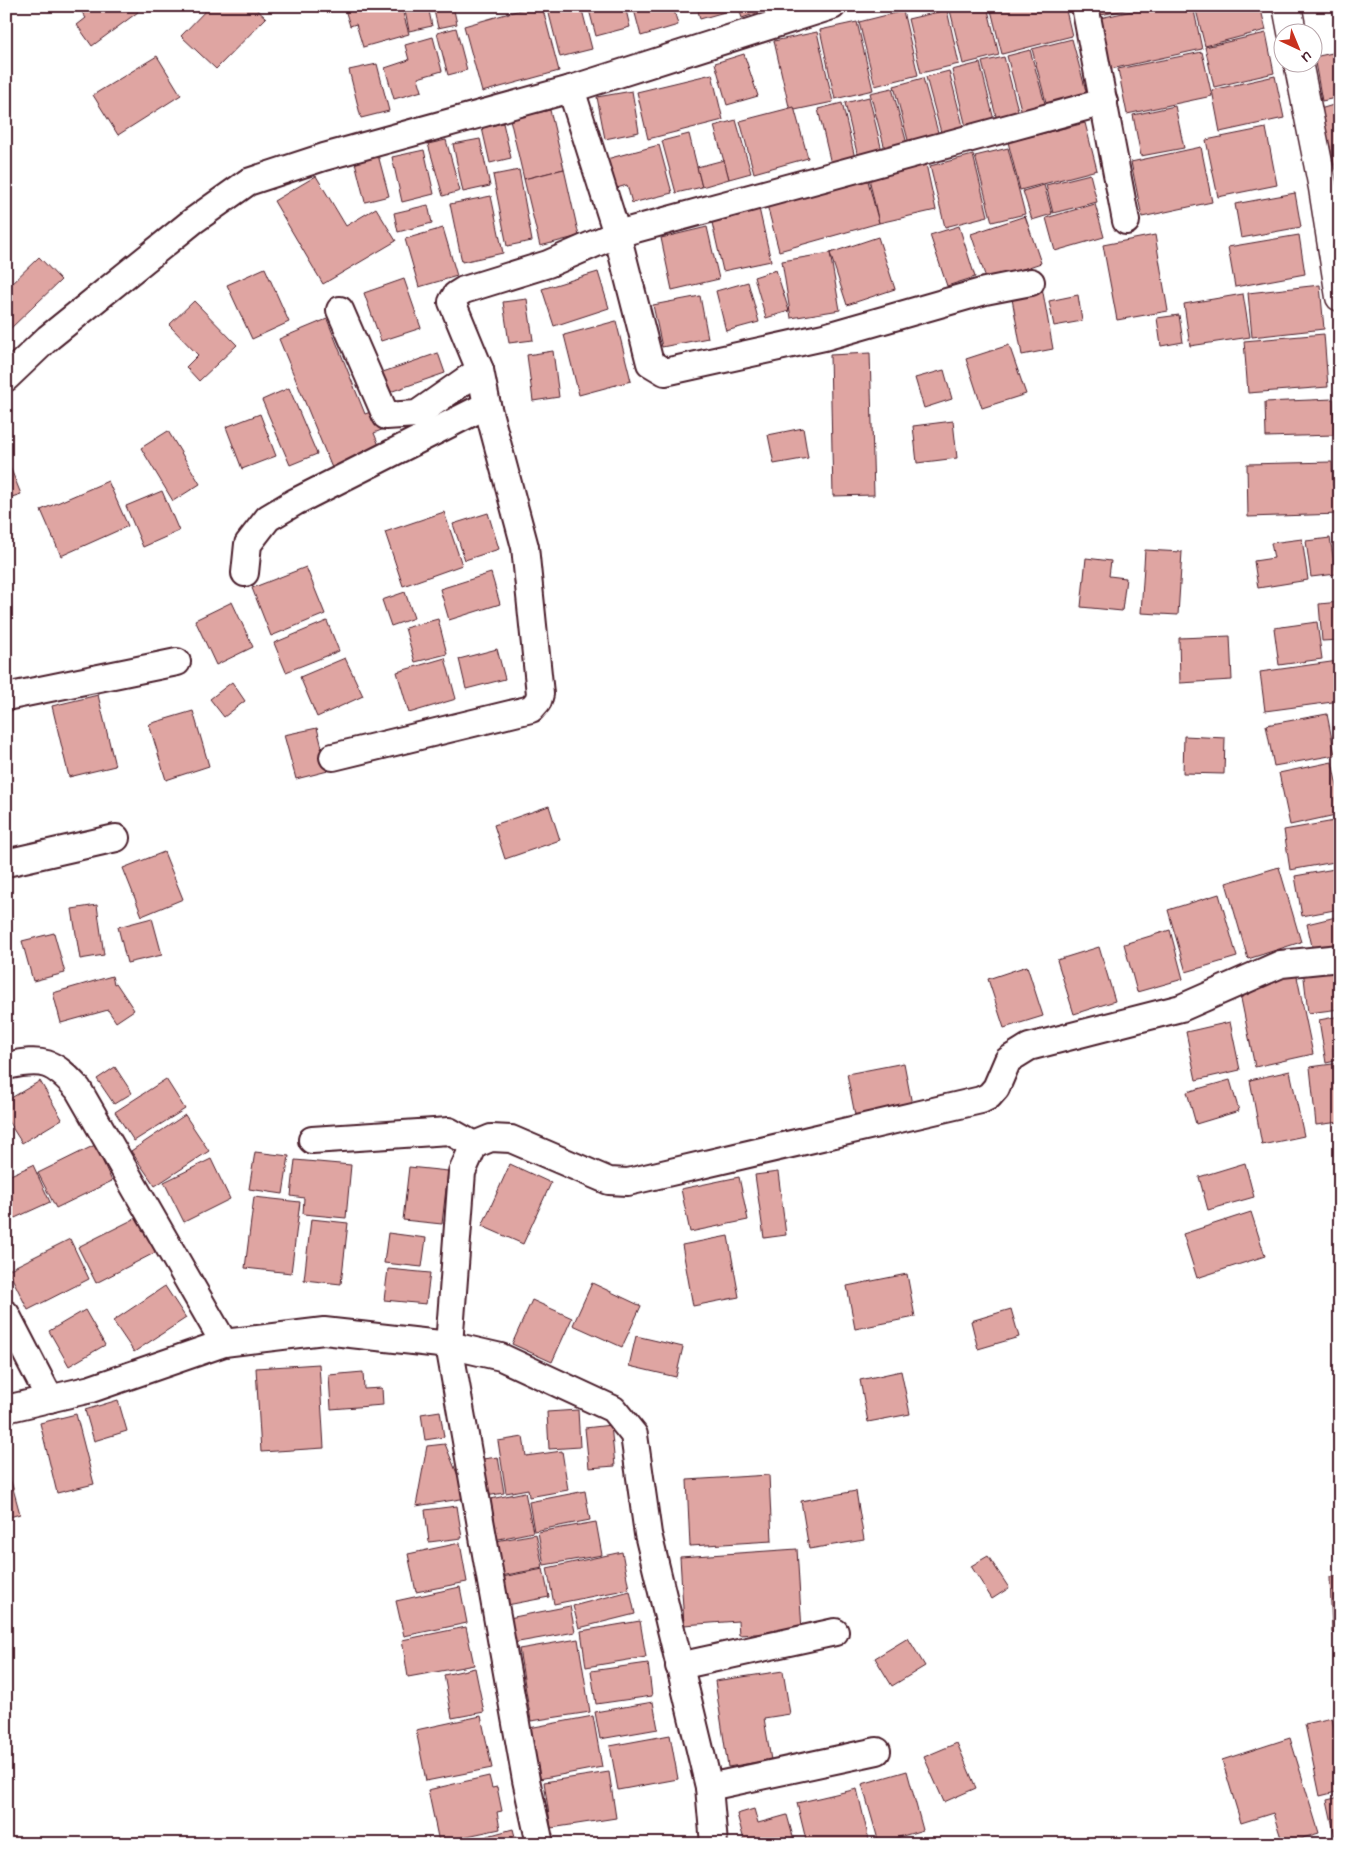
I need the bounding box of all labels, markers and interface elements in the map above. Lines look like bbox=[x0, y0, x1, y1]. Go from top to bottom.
north arrow bbox=[1274, 22, 1324, 72]
text: U bbox=[1296, 47, 1316, 67]

